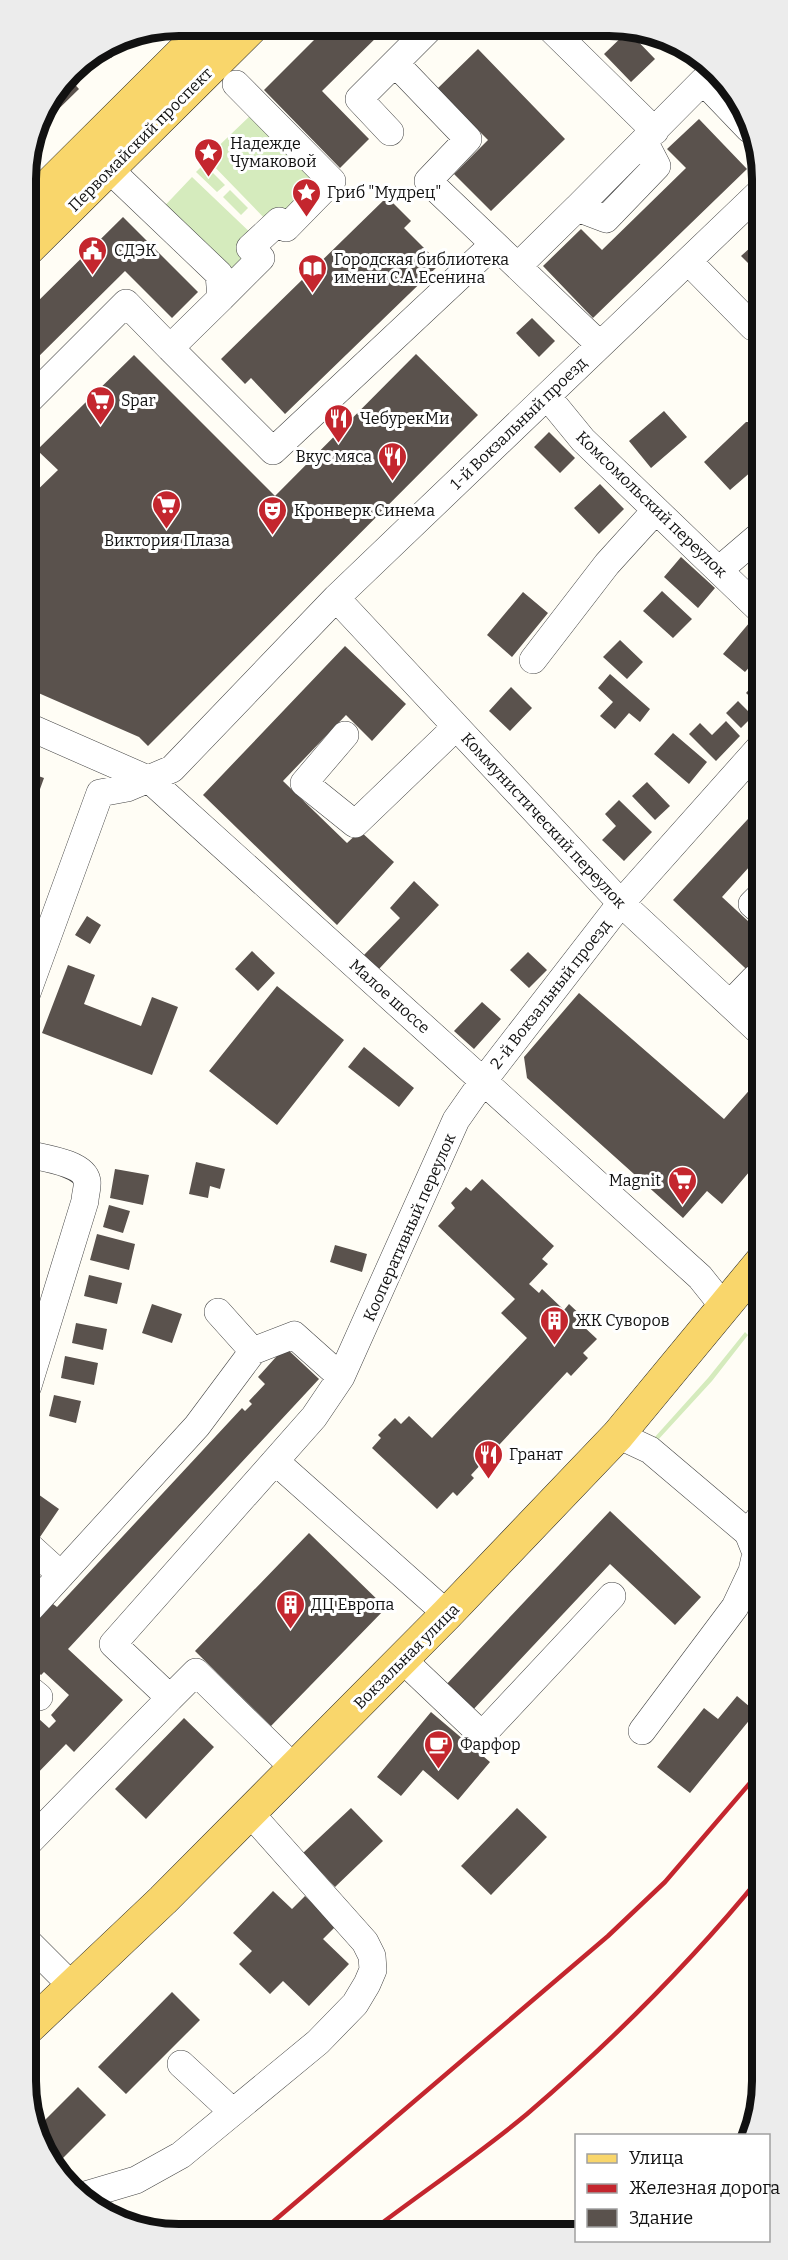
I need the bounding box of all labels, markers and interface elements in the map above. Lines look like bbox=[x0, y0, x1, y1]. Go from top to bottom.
street label: Первомайский проспект bbox=[64, 63, 216, 215]
place label: Надежде Чумаковой bbox=[230, 134, 317, 171]
place icon: Надежде Чумаковой bbox=[193, 136, 225, 178]
place icon: Гриб "Мудрец" bbox=[290, 176, 322, 218]
place label: Гриб "Мудрец" bbox=[327, 183, 441, 202]
public building icon: СДЭК bbox=[77, 234, 109, 276]
place label: СДЭК bbox=[114, 241, 157, 260]
place label: Городская библиотека имени С.А.Есенина bbox=[334, 250, 509, 287]
library icon: Городская библиотека имени С.А.Есенина bbox=[297, 252, 329, 294]
street label: 1-й Вокзальный проезд bbox=[446, 353, 591, 493]
supermarket icon: Spar bbox=[84, 384, 116, 426]
place label: Spar bbox=[121, 391, 155, 410]
restaurant icon: ЧебурекМи bbox=[323, 402, 355, 444]
place label: ЧебурекМи bbox=[360, 409, 450, 428]
street label: Комсомольский переулок bbox=[572, 427, 731, 582]
restaurant icon: Вкус мяса bbox=[377, 440, 409, 482]
place label: Вкус мяса bbox=[296, 447, 372, 466]
supermarket icon: Виктория Плаза bbox=[151, 488, 183, 530]
theatre icon: Кронверк Синема bbox=[257, 494, 289, 536]
place label: Кронверк Синема bbox=[294, 501, 435, 520]
place label: Виктория Плаза bbox=[104, 531, 230, 550]
street label: Коммунистический переулок bbox=[457, 729, 630, 912]
street label: 2-й Вокзальный проезд bbox=[486, 916, 615, 1073]
street label: Малое шоссе bbox=[346, 955, 434, 1037]
street label: Кооперативный переулок bbox=[359, 1130, 460, 1324]
supermarket icon: Magnit bbox=[666, 1164, 698, 1206]
place label: Magnit bbox=[609, 1171, 661, 1190]
building icon: ЖК Суворов bbox=[538, 1304, 570, 1346]
place label: ЖК Суворов bbox=[575, 1311, 670, 1330]
restaurant icon: Гранат bbox=[472, 1438, 504, 1480]
place label: Гранат bbox=[509, 1445, 563, 1464]
building icon: ДЦ Европа bbox=[274, 1588, 306, 1630]
place label: ДЦ Европа bbox=[311, 1595, 394, 1614]
street label: Вокзальная улица bbox=[350, 1600, 463, 1713]
cafe icon: Фарфор bbox=[423, 1728, 455, 1770]
place label: Фарфор bbox=[460, 1735, 521, 1754]
legend bbox=[575, 2134, 770, 2242]
text: Улица bbox=[629, 2147, 684, 2169]
text: Железная дорога bbox=[629, 2177, 780, 2199]
text: Здание bbox=[629, 2207, 693, 2229]

